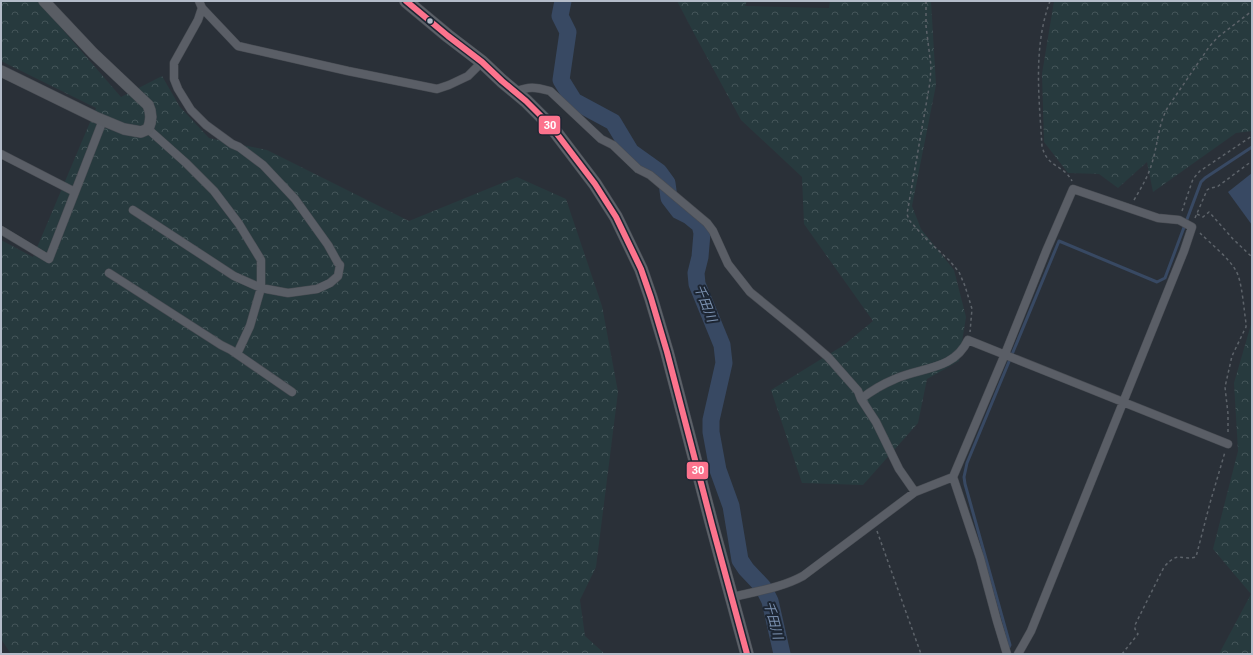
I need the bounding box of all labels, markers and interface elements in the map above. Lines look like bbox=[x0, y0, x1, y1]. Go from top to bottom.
unlabelled marker bbox=[425, 16, 435, 26]
line badge: 30 bbox=[538, 115, 561, 135]
text: 30 bbox=[544, 119, 556, 132]
water label: 千田川 bbox=[692, 282, 720, 326]
line badge: 30 bbox=[686, 461, 709, 480]
text: 30 bbox=[692, 464, 704, 477]
water label: 千田川 bbox=[761, 599, 786, 643]

